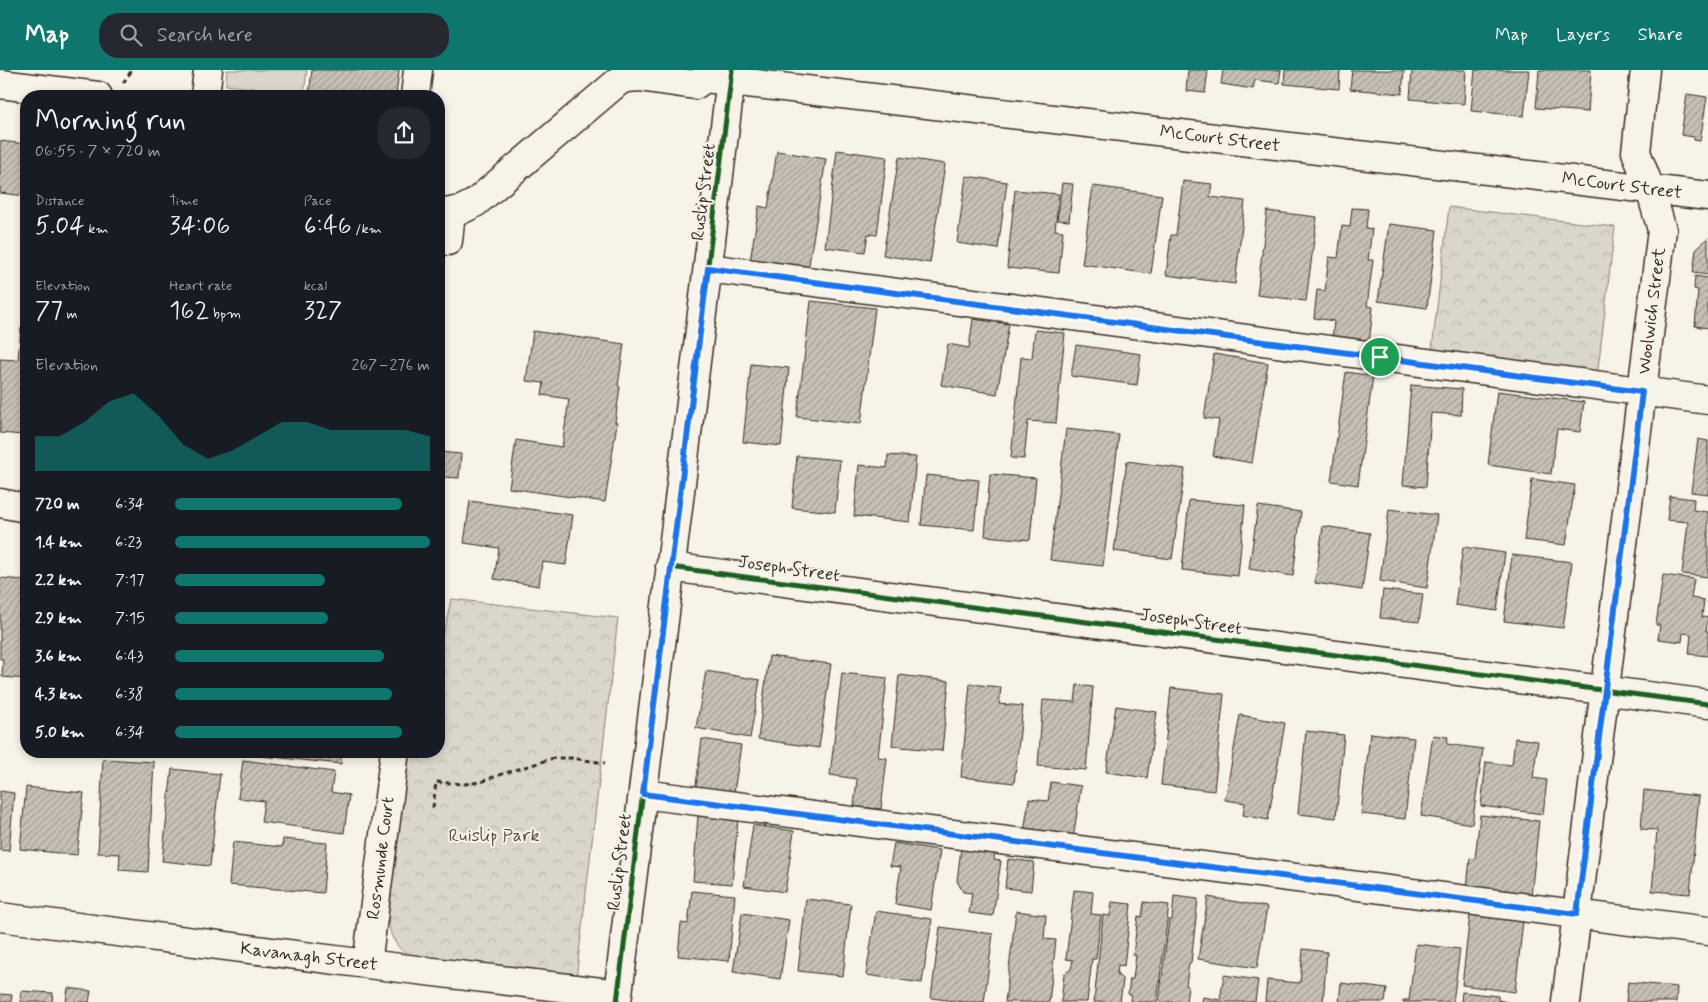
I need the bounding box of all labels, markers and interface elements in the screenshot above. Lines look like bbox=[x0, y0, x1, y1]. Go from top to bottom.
search box bbox=[99, 13, 449, 58]
text: Map bbox=[25, 20, 69, 51]
icon: search bbox=[117, 21, 145, 49]
text: Search here bbox=[157, 23, 253, 48]
text: Map bbox=[1495, 23, 1528, 47]
text: Layers bbox=[1556, 23, 1610, 47]
text: Share bbox=[1638, 23, 1683, 47]
text: Morning run bbox=[35, 103, 186, 140]
button: share bbox=[378, 107, 430, 159]
street label: McCourt Street bbox=[1158, 120, 1282, 158]
text: 06:55 · 7 × 720 m bbox=[35, 141, 160, 162]
street label: Ruslip Street bbox=[686, 142, 722, 242]
street label: McCourt Street bbox=[1560, 167, 1684, 205]
text: Distance bbox=[35, 192, 84, 210]
text: Time bbox=[169, 192, 199, 210]
text: Pace bbox=[304, 192, 332, 210]
text: 5.04 bbox=[35, 210, 84, 243]
text: 34:06 bbox=[169, 210, 230, 243]
text: 6:46 bbox=[304, 210, 352, 243]
text: km bbox=[84, 220, 109, 238]
text: /km bbox=[352, 220, 382, 238]
street label: Woolwich Street bbox=[1632, 246, 1672, 376]
text: Elevation bbox=[35, 277, 90, 295]
text: Heart rate bbox=[169, 277, 232, 295]
text: kcal bbox=[304, 277, 327, 295]
text: 77 bbox=[35, 295, 63, 328]
text: 162 bbox=[169, 295, 209, 328]
text: 327 bbox=[304, 295, 342, 328]
text: m bbox=[63, 305, 78, 323]
text: bpm bbox=[209, 305, 241, 323]
pin bbox=[1359, 336, 1401, 378]
icon: arrive bbox=[1366, 343, 1394, 371]
text: Elevation bbox=[35, 355, 98, 376]
text: 267–276 m bbox=[352, 355, 430, 376]
text: 720 m bbox=[35, 494, 80, 515]
text: 6:34 bbox=[115, 494, 144, 515]
text: 1.4 km bbox=[35, 532, 82, 553]
text: 6:23 bbox=[115, 532, 142, 553]
street label: Joseph Street bbox=[736, 550, 842, 588]
text: 2.2 km bbox=[35, 570, 82, 591]
text: 7:17 bbox=[115, 570, 144, 591]
street label: Joseph Street bbox=[1138, 603, 1244, 641]
text: 2.9 km bbox=[35, 608, 82, 629]
text: 7:15 bbox=[115, 608, 145, 629]
text: 3.6 km bbox=[35, 646, 81, 667]
text: 6:43 bbox=[115, 646, 144, 667]
text: 4.3 km bbox=[35, 684, 83, 705]
text: 6:38 bbox=[115, 684, 143, 705]
text: 5.0 km bbox=[35, 722, 85, 743]
text: 6:34 bbox=[115, 722, 144, 743]
street label: Rosmunde Court bbox=[362, 795, 400, 921]
street label: Ruslip Street bbox=[602, 812, 638, 912]
park label: Ruislip Park bbox=[448, 824, 540, 848]
street label: Kavanagh Street bbox=[239, 937, 379, 977]

